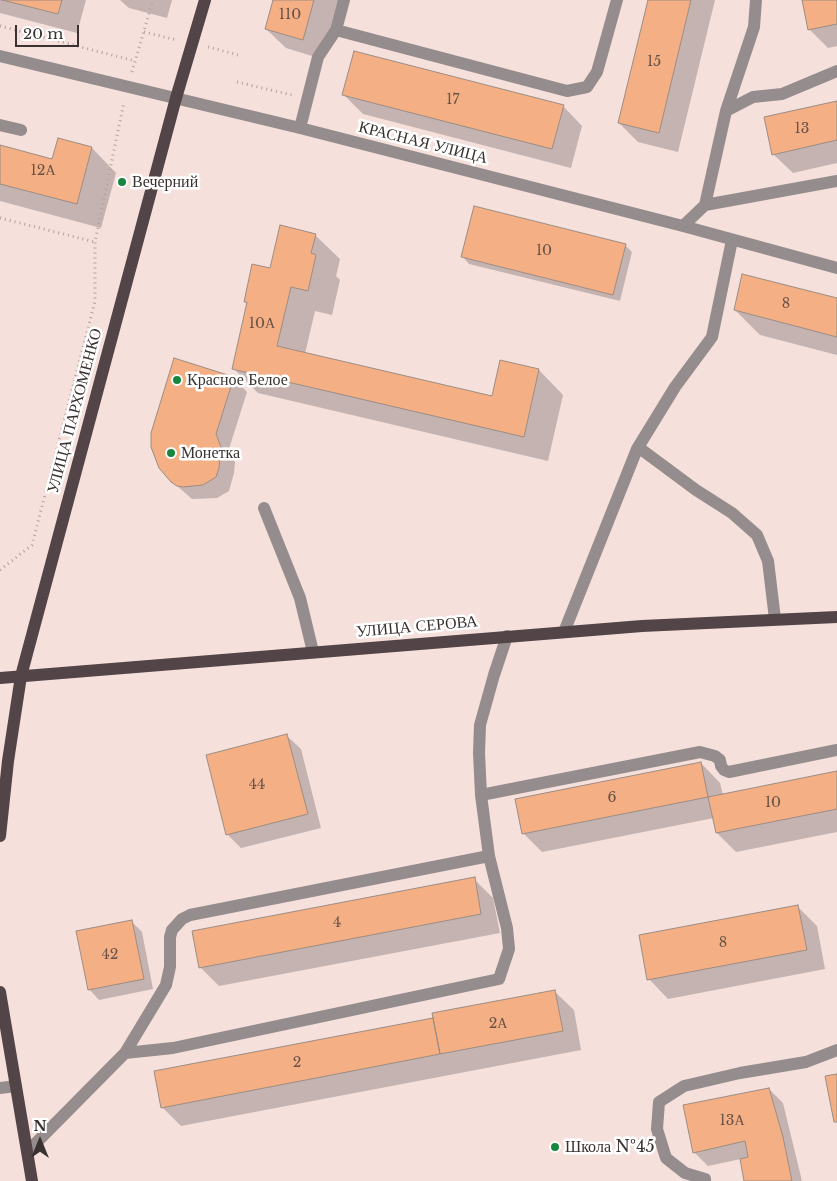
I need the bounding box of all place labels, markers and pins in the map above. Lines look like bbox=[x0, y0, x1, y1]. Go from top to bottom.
place label: Вечерний bbox=[132, 172, 198, 192]
marker: Вечерний bbox=[116, 176, 128, 188]
place label: Красное Белое bbox=[187, 370, 288, 390]
marker: Красное Белое bbox=[171, 374, 183, 386]
place label: Монетка bbox=[181, 443, 240, 463]
marker: Монетка bbox=[165, 447, 177, 459]
place label: Школа №45 bbox=[565, 1137, 655, 1157]
marker: Школа №45 bbox=[549, 1141, 561, 1153]

